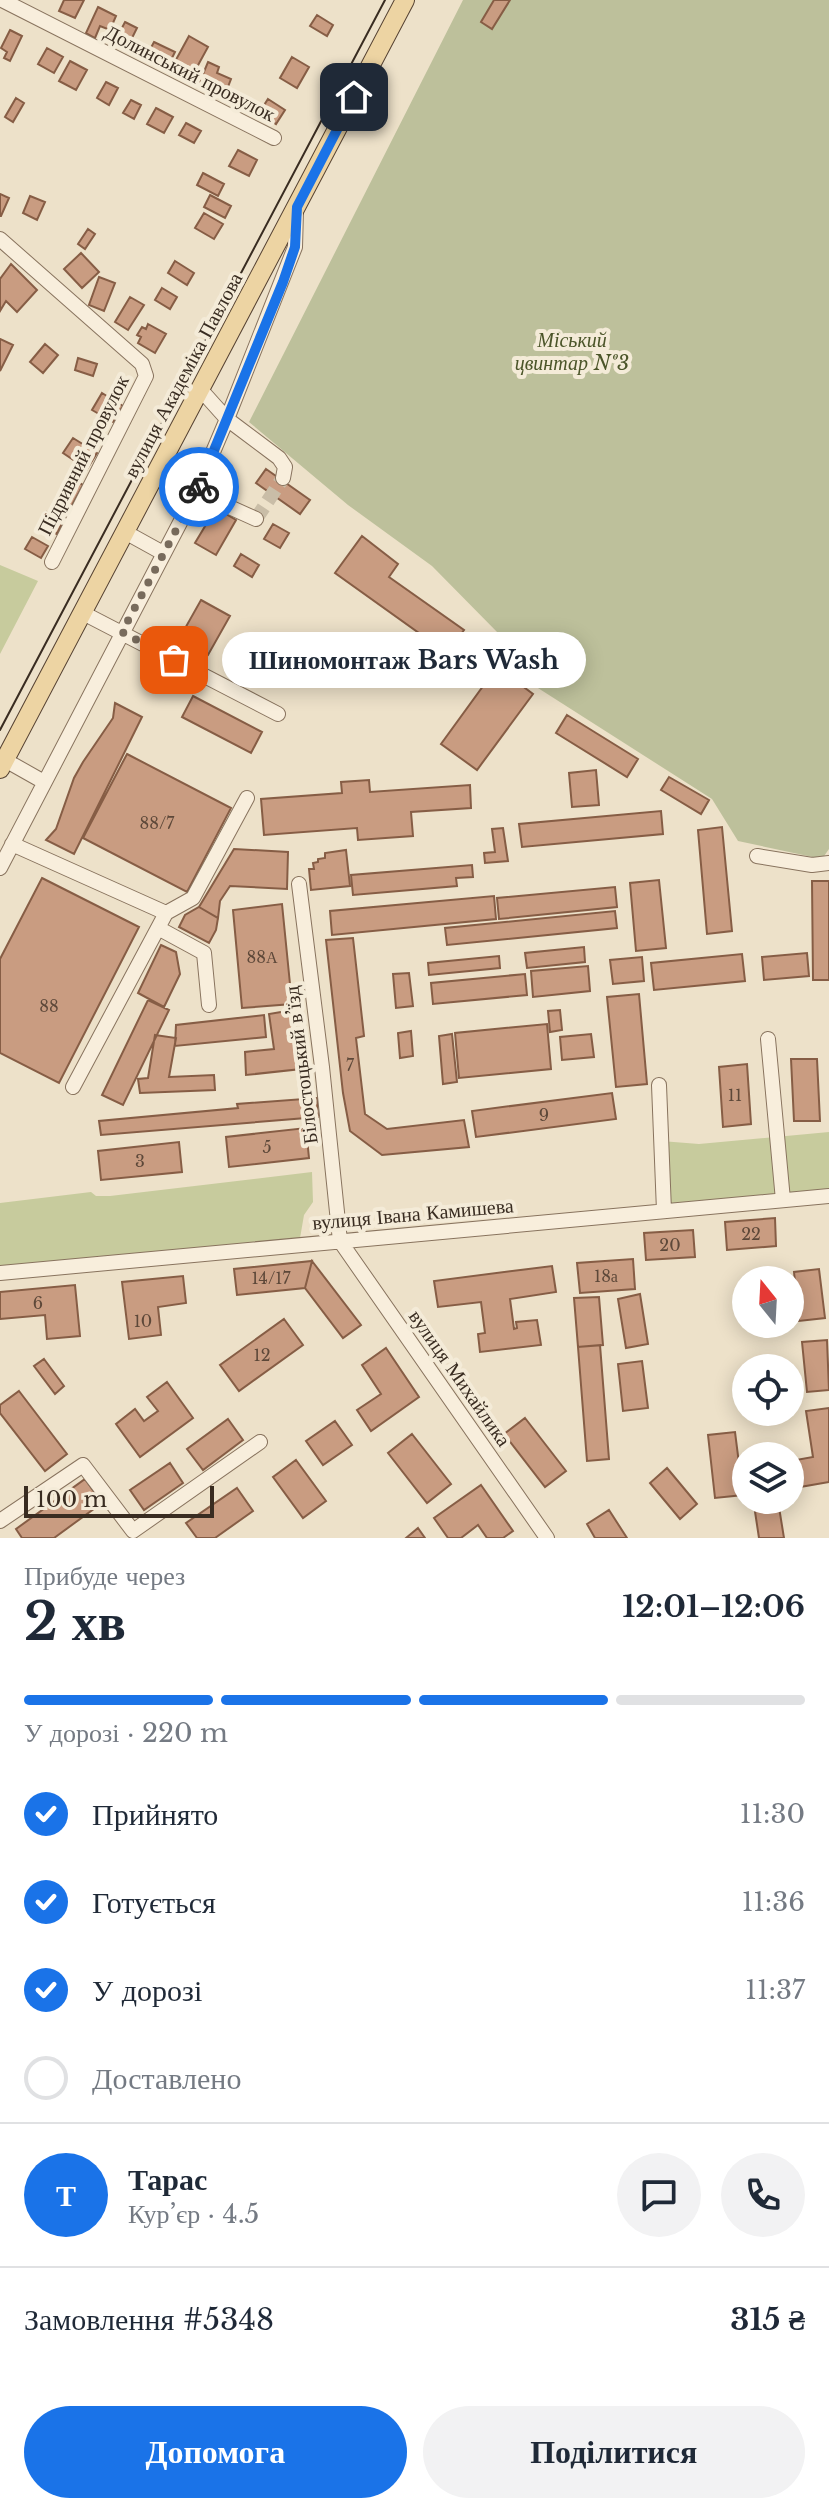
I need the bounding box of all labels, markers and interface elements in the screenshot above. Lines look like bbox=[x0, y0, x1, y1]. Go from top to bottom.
street label: Долинський провулок bbox=[101, 20, 279, 126]
pin bbox=[320, 63, 388, 131]
icon: home bbox=[332, 75, 376, 119]
street label: вулиця Академіка Павлова bbox=[119, 268, 247, 482]
park label: Міський цвинтар №3 bbox=[515, 328, 629, 375]
street label: Підривний провулок bbox=[32, 371, 134, 539]
courier bbox=[159, 447, 239, 527]
icon: bike bbox=[177, 465, 221, 509]
pin bbox=[140, 626, 208, 694]
callout: Шиномонтаж Bars Wash bbox=[222, 632, 586, 688]
icon: bag bbox=[152, 638, 196, 682]
text: Шиномонтаж Bars Wash bbox=[249, 644, 559, 676]
house number: 88/7 bbox=[140, 813, 175, 833]
house number: 88А bbox=[247, 947, 278, 967]
street label: Білостоцький в’їзд bbox=[279, 984, 323, 1146]
house number: 88 bbox=[39, 996, 59, 1016]
house number: 7 bbox=[346, 1055, 355, 1075]
house number: 11 bbox=[728, 1085, 742, 1105]
house number: 9 bbox=[539, 1105, 549, 1125]
house number: 5 bbox=[262, 1137, 272, 1157]
house number: 3 bbox=[135, 1151, 145, 1171]
street label: вулиця Івана Камишева bbox=[311, 1193, 515, 1235]
house number: 22 bbox=[741, 1224, 761, 1244]
house number: 20 bbox=[659, 1235, 681, 1255]
house number: 18а bbox=[594, 1266, 618, 1286]
north arrow bbox=[732, 1266, 804, 1338]
map controls bbox=[732, 1266, 804, 1514]
house number: 14/17 bbox=[251, 1268, 291, 1288]
house number: 6 bbox=[33, 1293, 43, 1313]
street label: вулиця Михайлика bbox=[404, 1305, 516, 1451]
house number: 10 bbox=[134, 1311, 152, 1331]
house number: 12 bbox=[254, 1345, 271, 1365]
button: locate bbox=[732, 1354, 804, 1426]
button: layers bbox=[732, 1442, 804, 1514]
scale bar bbox=[24, 1482, 214, 1518]
text: 100 m bbox=[36, 1486, 107, 1513]
text: Прибуде через bbox=[24, 1560, 185, 1592]
text: 12:01–12:06 bbox=[622, 1588, 805, 1625]
text: 2 хв bbox=[24, 1590, 126, 1654]
text: У дорозі · 220 m bbox=[24, 1717, 228, 1749]
icon: check bbox=[24, 1792, 68, 1836]
text: Прийнято bbox=[92, 1796, 218, 1833]
text: 11:30 bbox=[740, 1798, 805, 1830]
icon: check bbox=[24, 1880, 68, 1924]
text: Готується bbox=[92, 1884, 216, 1921]
text: 11:36 bbox=[742, 1886, 805, 1918]
icon: check bbox=[24, 1968, 68, 2012]
text: У дорозі bbox=[92, 1972, 202, 2009]
text: 11:37 bbox=[745, 1974, 805, 2006]
text: Доставлено bbox=[92, 2060, 241, 2097]
button: chat bbox=[617, 2153, 701, 2237]
button: phone bbox=[721, 2153, 805, 2237]
text: Тарас bbox=[128, 2161, 207, 2198]
text: Т bbox=[56, 2177, 76, 2214]
text: Кур’єр · 4.5 bbox=[128, 2198, 259, 2230]
text: Замовлення #5348 bbox=[24, 2301, 274, 2338]
text: 315 ₴ bbox=[730, 2301, 805, 2338]
button: Допомога bbox=[24, 2406, 407, 2498]
button: Поділитися bbox=[423, 2406, 805, 2498]

